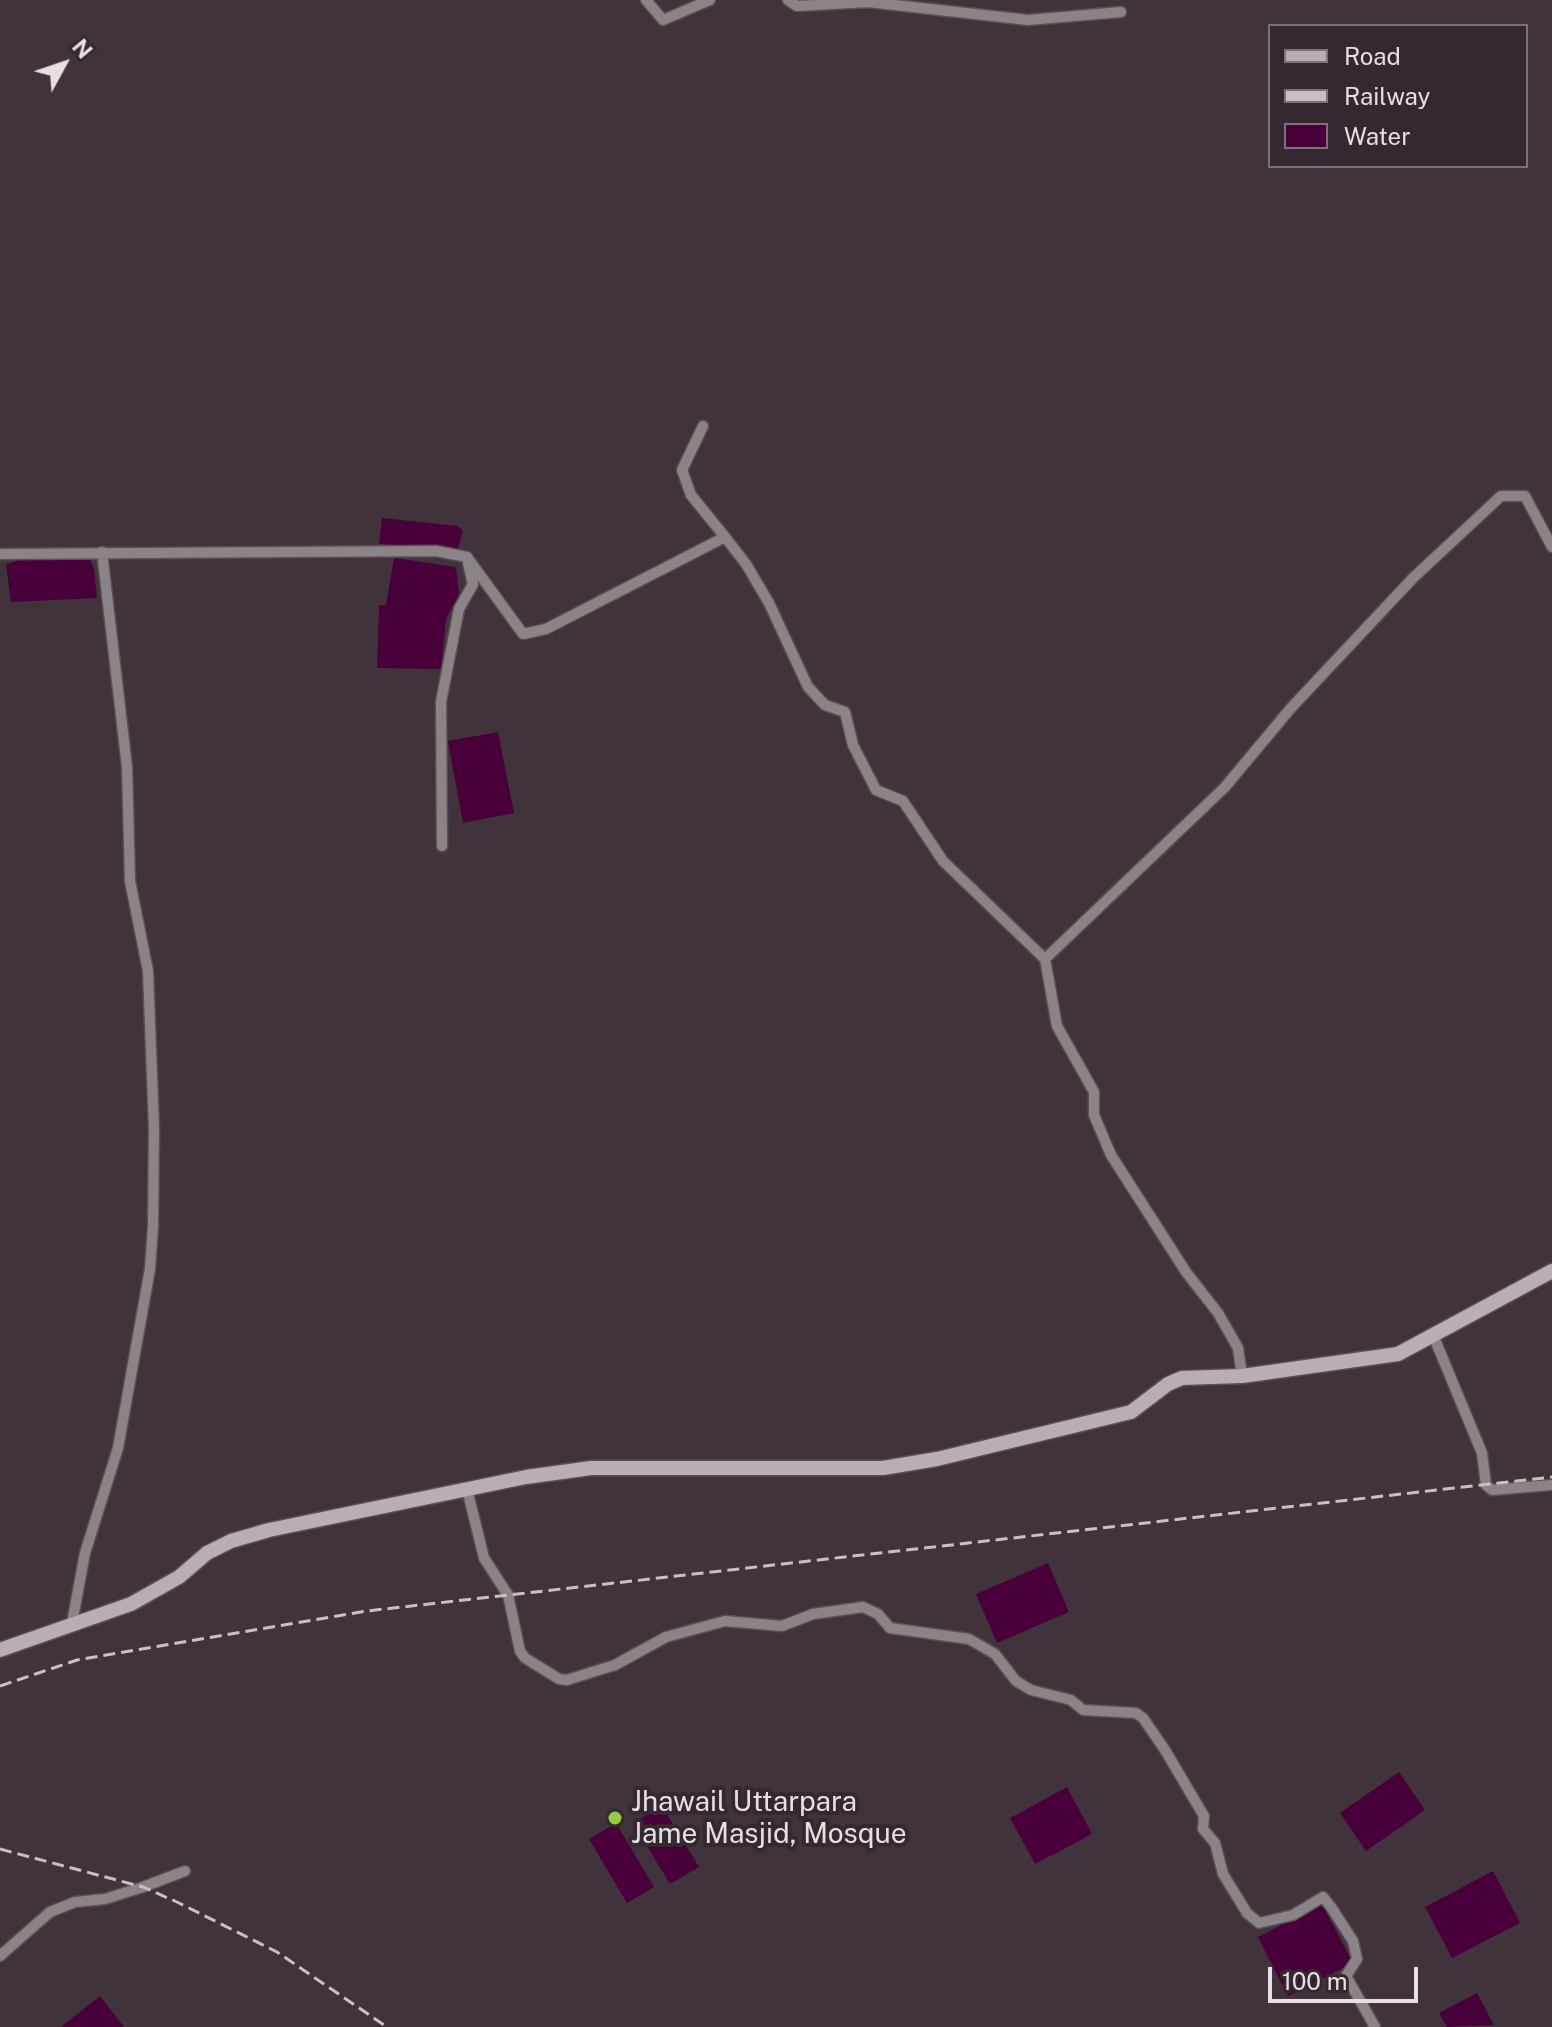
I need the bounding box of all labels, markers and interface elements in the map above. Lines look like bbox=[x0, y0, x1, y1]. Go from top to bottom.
north arrow bbox=[24, 24, 104, 104]
legend bbox=[1268, 24, 1528, 168]
text: N bbox=[67, 34, 98, 64]
text: Road bbox=[1344, 42, 1401, 70]
text: Railway bbox=[1344, 82, 1430, 110]
text: Water bbox=[1344, 122, 1411, 150]
place label: Jhawail Uttarpara Jame Masjid, Mosque bbox=[631, 1785, 906, 1851]
marker: Jhawail Uttarpara Jame Masjid, Mosque bbox=[606, 1809, 624, 1827]
scale bar bbox=[1272, 1951, 1422, 2001]
text: 100 m bbox=[1282, 1967, 1348, 1995]

